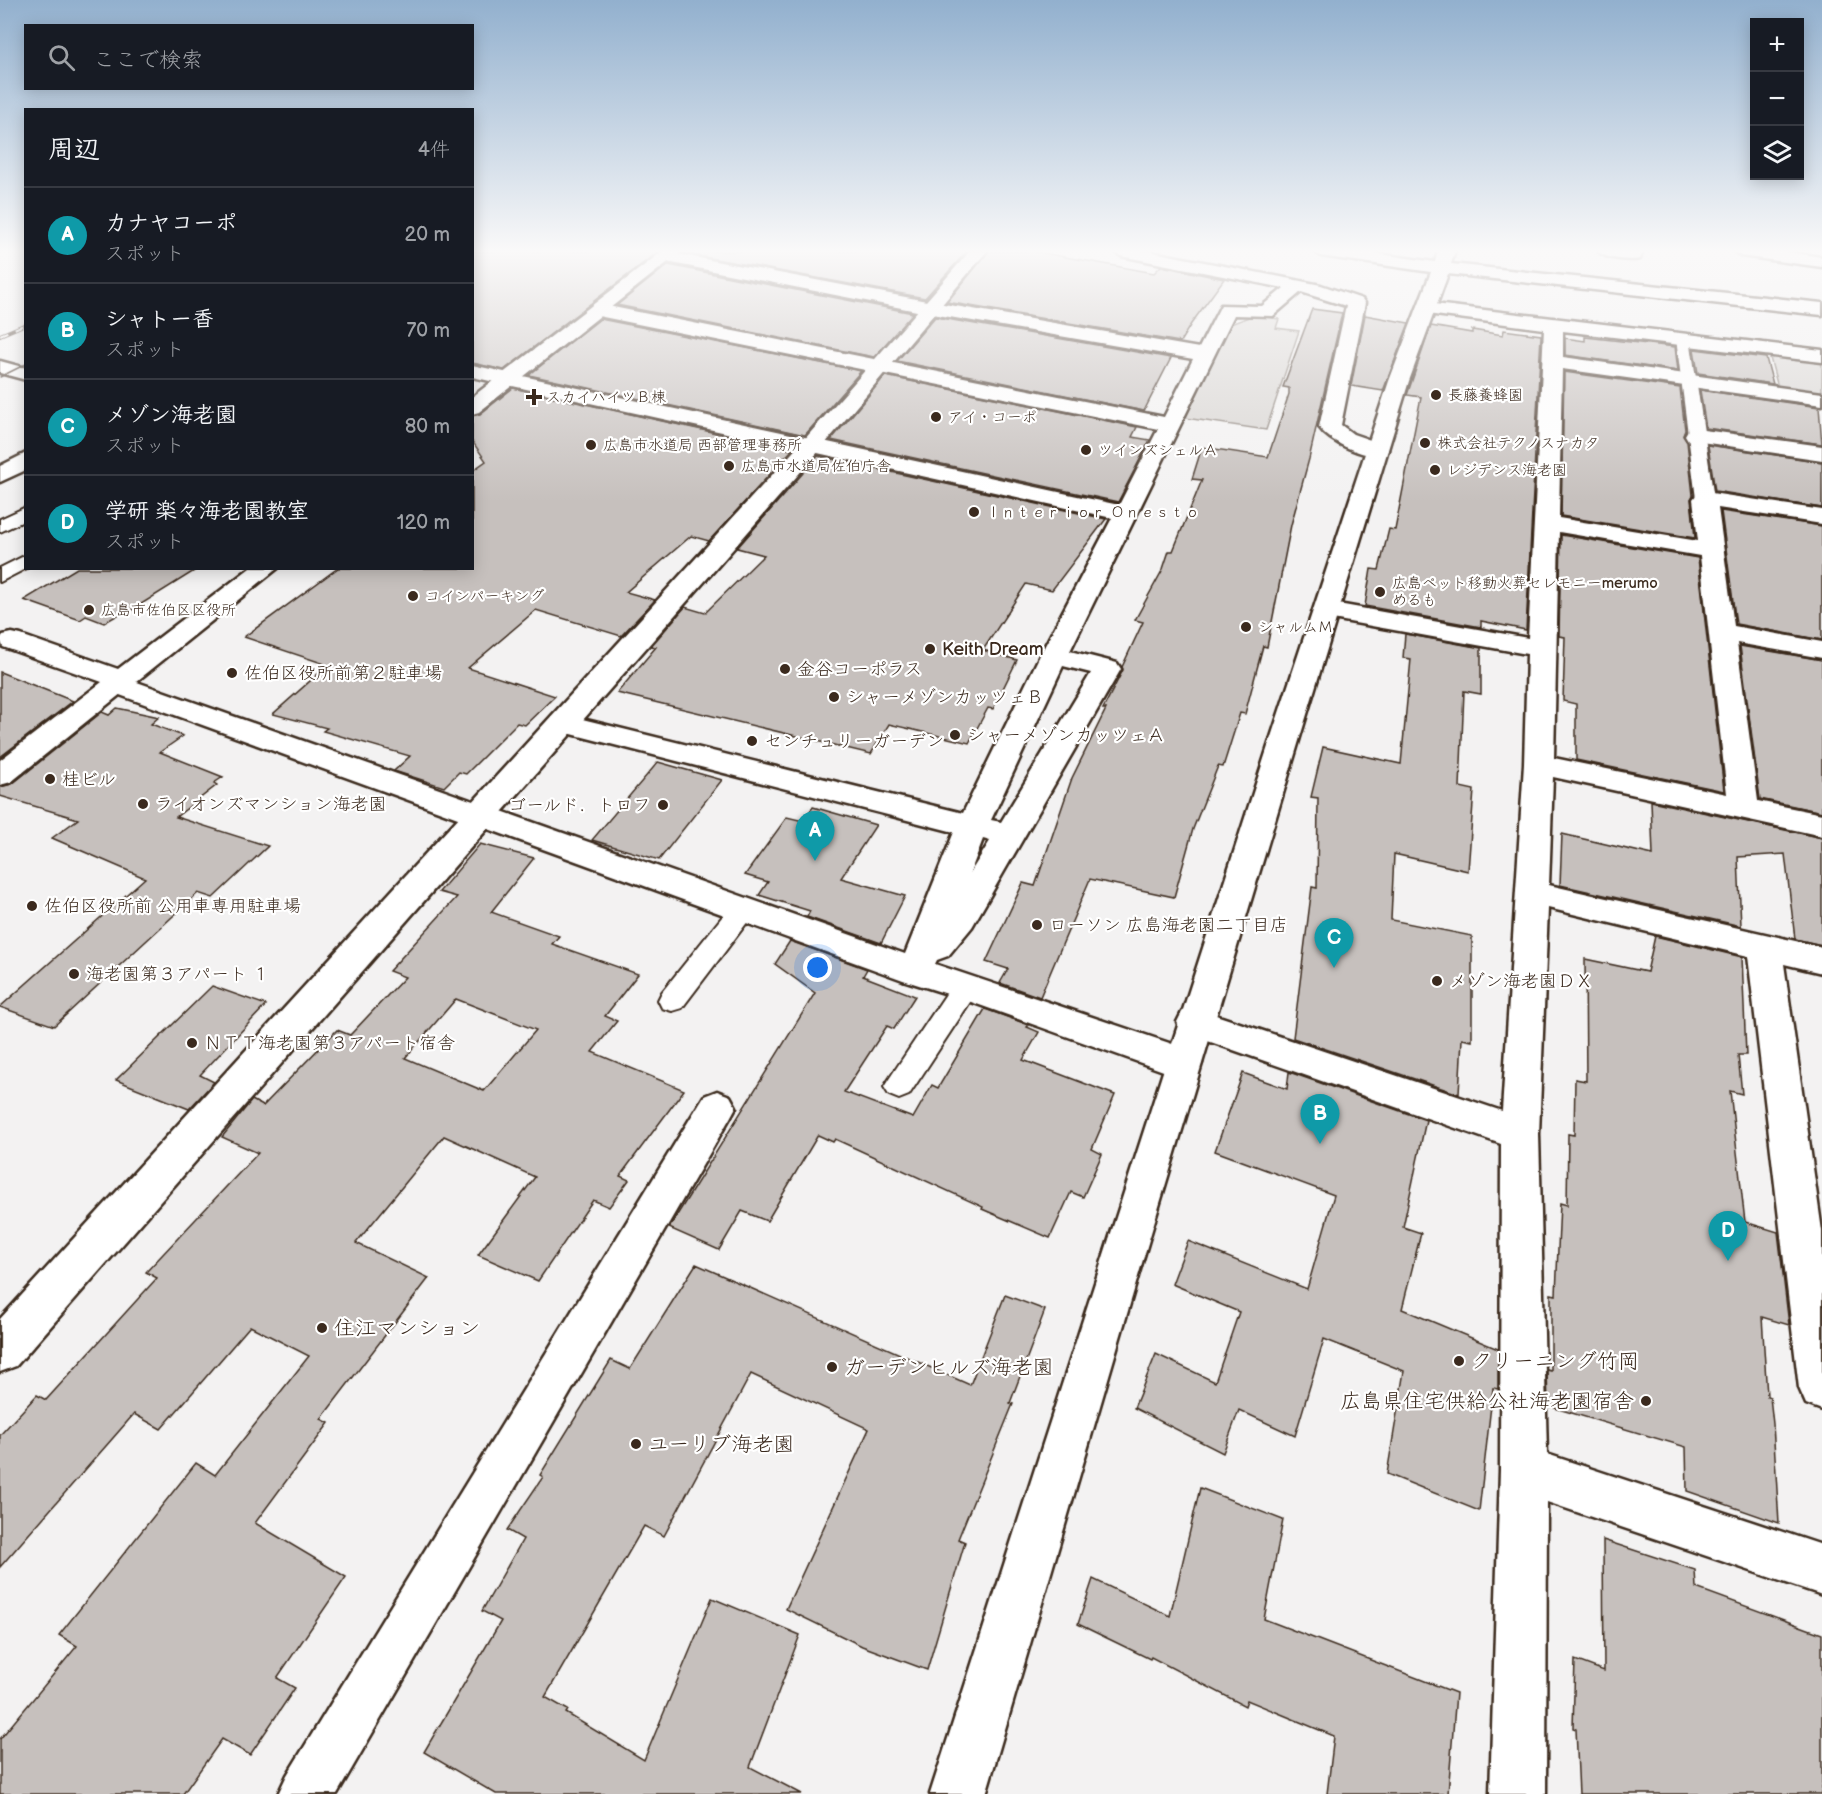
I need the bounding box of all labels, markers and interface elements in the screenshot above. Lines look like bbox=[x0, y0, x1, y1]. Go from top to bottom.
map controls bbox=[1750, 18, 1804, 180]
button: + bbox=[1750, 18, 1804, 72]
search box bbox=[24, 24, 474, 90]
icon: search bbox=[45, 41, 78, 74]
text: ここで検索 bbox=[93, 47, 203, 74]
button: − bbox=[1750, 72, 1804, 126]
button: layers bbox=[1750, 126, 1804, 180]
text: 周辺 bbox=[48, 135, 100, 166]
text: 4件 bbox=[418, 138, 450, 162]
text: カナヤコーポ bbox=[105, 210, 237, 237]
text: A bbox=[61, 223, 74, 247]
text: 20 m bbox=[405, 223, 450, 247]
text: スポット bbox=[105, 242, 185, 266]
text: シャトー香 bbox=[105, 306, 214, 333]
text: B bbox=[60, 319, 75, 343]
text: 70 m bbox=[406, 319, 450, 343]
text: スポット bbox=[105, 338, 185, 362]
place label: 長藤養蜂園 bbox=[1448, 386, 1523, 405]
place label: スカイハイツＢ棟 bbox=[546, 388, 666, 407]
marker: 長藤養蜂園 bbox=[1429, 388, 1443, 402]
marker: スカイハイツＢ棟 bbox=[527, 390, 541, 404]
text: メゾン海老園 bbox=[105, 402, 237, 429]
place label: アイ・コーポ bbox=[948, 408, 1037, 427]
marker: アイ・コーポ bbox=[929, 410, 943, 424]
text: C bbox=[60, 415, 75, 439]
text: 80 m bbox=[405, 415, 450, 439]
text: スポット bbox=[105, 434, 185, 458]
place label: 株式会社テクノスナカタ bbox=[1437, 434, 1600, 453]
place label: 広島市水道局 西部管理事務所 bbox=[603, 436, 802, 455]
marker: 株式会社テクノスナカタ bbox=[1418, 436, 1432, 450]
marker: 広島市水道局 西部管理事務所 bbox=[584, 438, 598, 452]
place label: ツインズシェルＡ bbox=[1098, 441, 1218, 460]
marker: ツインズシェルＡ bbox=[1079, 443, 1093, 457]
place label: 広島市水道局佐伯庁舎 bbox=[741, 457, 891, 476]
marker: 広島市水道局佐伯庁舎 bbox=[722, 459, 736, 473]
place label: レジデンス海老園 bbox=[1447, 461, 1567, 480]
marker: レジデンス海老園 bbox=[1428, 463, 1442, 477]
text: 学研 楽々海老園教室 bbox=[105, 498, 309, 525]
place label: Ｉｎｔｅｒｉｏｒ Ｏｎｅｓｔｏ bbox=[986, 503, 1200, 522]
marker: Ｉｎｔｅｒｉｏｒ Ｏｎｅｓｔｏ bbox=[967, 505, 981, 519]
text: D bbox=[61, 511, 74, 535]
text: 120 m bbox=[397, 511, 450, 535]
text: スポット bbox=[105, 530, 185, 554]
place label: 広島ペット移動火葬セレモニーmerumo めるも bbox=[1392, 574, 1658, 610]
marker: 広島ペット移動火葬セレモニーmerumo めるも bbox=[1373, 585, 1387, 599]
place label: コインパーキング bbox=[425, 587, 544, 606]
marker: コインパーキング bbox=[406, 589, 420, 603]
place label: 広島市佐伯区区役所 bbox=[101, 601, 236, 620]
marker: 広島市佐伯区区役所 bbox=[82, 603, 96, 617]
place label: シャルムＭ bbox=[1258, 618, 1333, 637]
marker: シャルムＭ bbox=[1239, 620, 1253, 634]
place label: Keith Dream bbox=[942, 639, 1044, 660]
marker: Keith Dream bbox=[923, 642, 937, 656]
place label: 金谷コーポラス bbox=[797, 659, 922, 680]
marker: 金谷コーポラス bbox=[778, 662, 792, 676]
place label: 佐伯区役所前第２駐車場 bbox=[244, 663, 442, 684]
marker: 佐伯区役所前第２駐車場 bbox=[225, 666, 239, 680]
place label: シャーメゾンカッツェＢ bbox=[846, 687, 1044, 708]
marker: シャーメゾンカッツェＢ bbox=[827, 690, 841, 704]
place label: シャーメゾンカッツェＡ bbox=[967, 725, 1165, 746]
marker: シャーメゾンカッツェＡ bbox=[948, 728, 962, 742]
place label: センチュリーガーデン bbox=[764, 731, 944, 752]
marker: センチュリーガーデン bbox=[745, 734, 759, 748]
place label: 桂ビル bbox=[62, 769, 116, 790]
marker: 桂ビル bbox=[43, 772, 57, 786]
place label: ライオンズマンション海老園 bbox=[155, 794, 387, 815]
place label: ゴールド．トロフ bbox=[508, 795, 651, 816]
marker: ライオンズマンション海老園 bbox=[136, 797, 150, 811]
marker: ゴールド．トロフ bbox=[656, 798, 670, 812]
pin: A bbox=[796, 812, 834, 861]
place label: 佐伯区役所前 公用車専用駐車場 bbox=[44, 896, 301, 917]
marker: 佐伯区役所前 公用車専用駐車場 bbox=[25, 899, 39, 913]
place label: ローソン 広島海老園二丁目店 bbox=[1049, 915, 1288, 936]
marker: ローソン 広島海老園二丁目店 bbox=[1030, 918, 1044, 932]
pin: C bbox=[1314, 918, 1354, 968]
your location bbox=[803, 953, 832, 982]
place label: 海老園第３アパート １ bbox=[86, 964, 270, 985]
marker: 海老園第３アパート １ bbox=[67, 967, 81, 981]
place label: メゾン海老園ＤＸ bbox=[1449, 971, 1593, 992]
marker: メゾン海老園ＤＸ bbox=[1430, 974, 1444, 988]
place label: ＮＴＴ海老園第３アパート宿舎 bbox=[204, 1033, 455, 1054]
marker: ＮＴＴ海老園第３アパート宿舎 bbox=[185, 1036, 199, 1050]
pin: B bbox=[1300, 1094, 1340, 1144]
pin: D bbox=[1708, 1212, 1748, 1261]
place label: 住江マンション bbox=[334, 1316, 480, 1341]
marker: 住江マンション bbox=[315, 1321, 329, 1335]
place label: クリーニング竹岡 bbox=[1471, 1349, 1639, 1374]
marker: クリーニング竹岡 bbox=[1452, 1354, 1466, 1368]
place label: ガーデンヒルズ海老園 bbox=[844, 1355, 1054, 1380]
marker: ガーデンヒルズ海老園 bbox=[825, 1360, 839, 1374]
place label: 広島県住宅供給公社海老園宿舎 bbox=[1340, 1389, 1634, 1414]
marker: 広島県住宅供給公社海老園宿舎 bbox=[1639, 1394, 1653, 1408]
place label: ユーリブ海老園 bbox=[648, 1432, 794, 1457]
marker: ユーリブ海老園 bbox=[629, 1437, 643, 1451]

